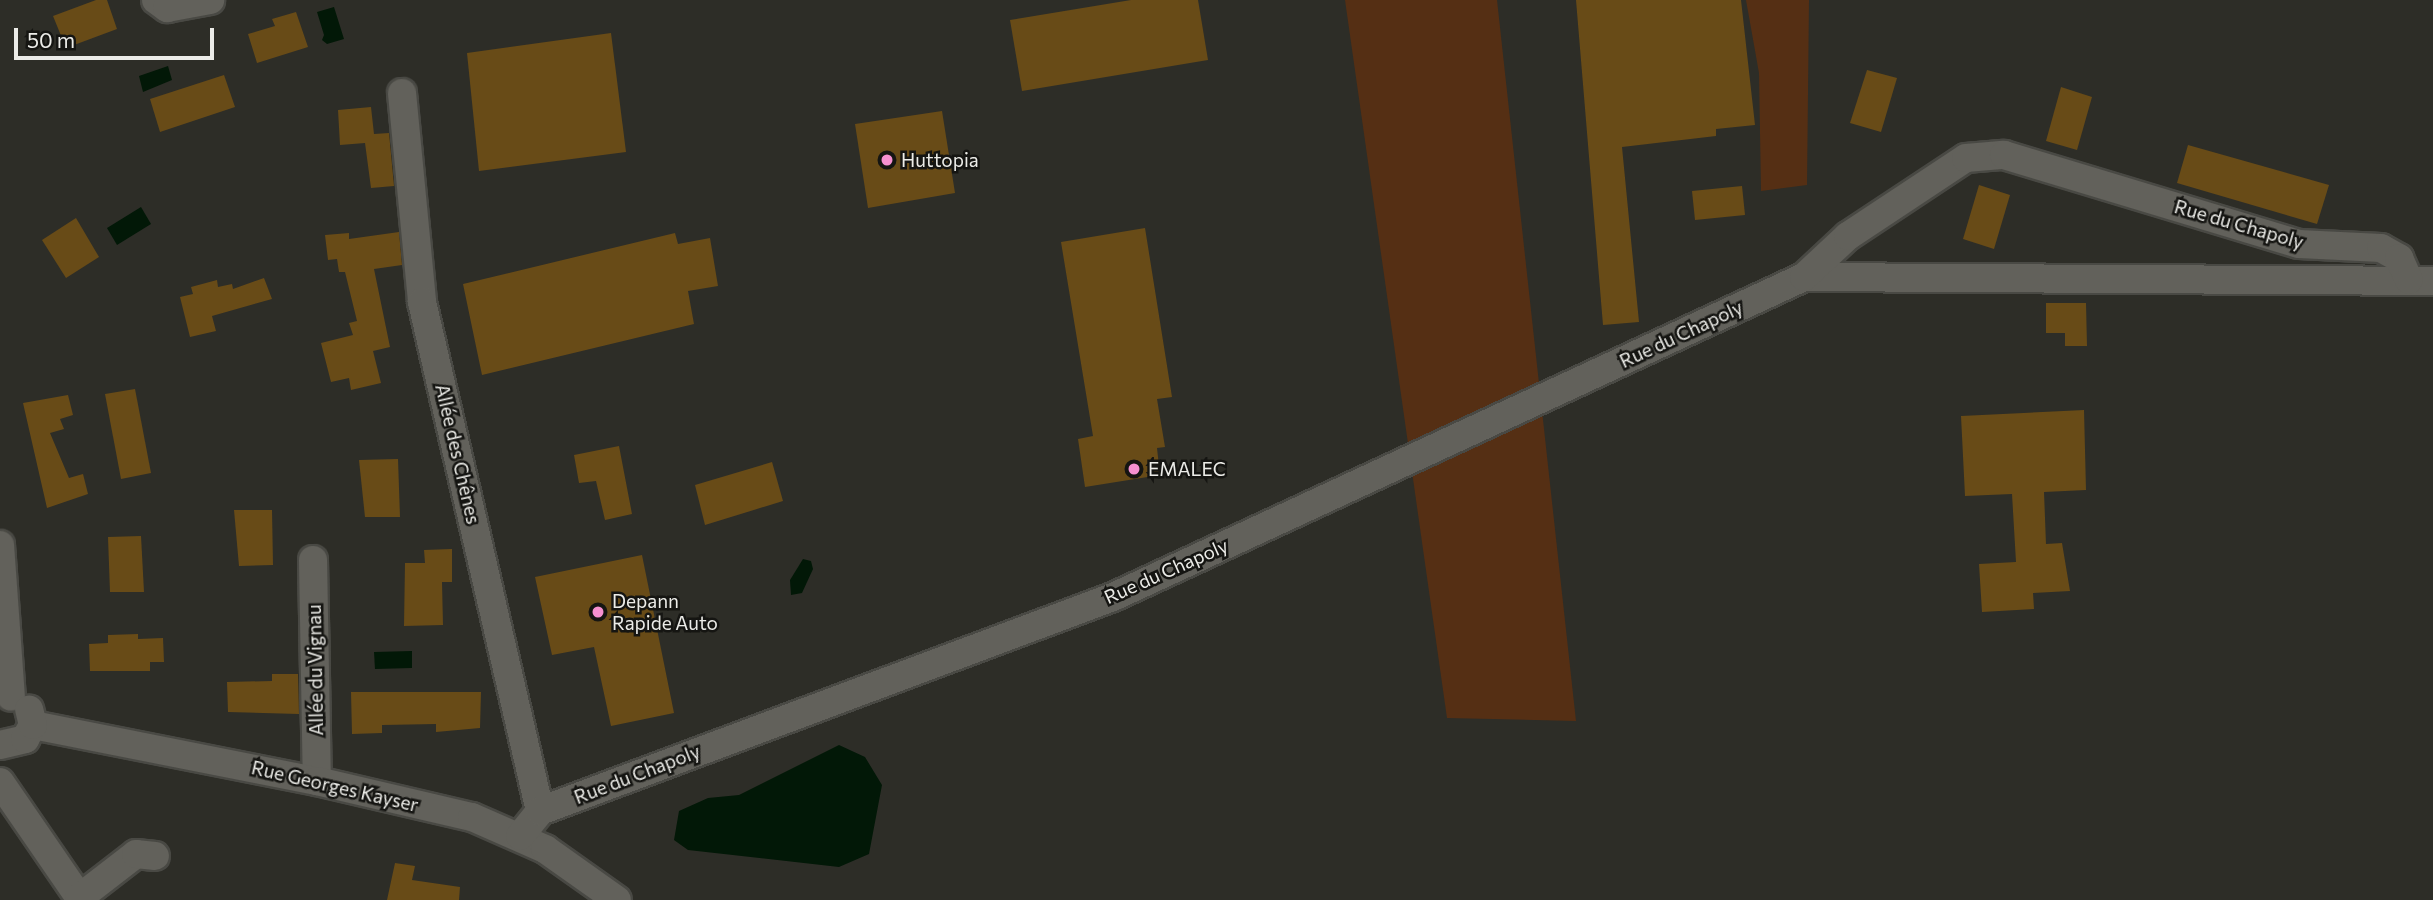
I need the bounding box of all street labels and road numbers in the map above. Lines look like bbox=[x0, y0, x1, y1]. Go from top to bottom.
street label: Rue du Chapoly bbox=[2172, 195, 2306, 253]
street label: Rue du Chapoly bbox=[1616, 296, 1746, 372]
street label: Allée des Chênes bbox=[431, 382, 485, 526]
street label: Rue du Chapoly bbox=[1101, 533, 1231, 609]
street label: Allée du Vignau bbox=[302, 604, 328, 736]
street label: Rue du Chapoly bbox=[571, 739, 703, 809]
street label: Rue Georges Kayser bbox=[249, 756, 421, 816]

